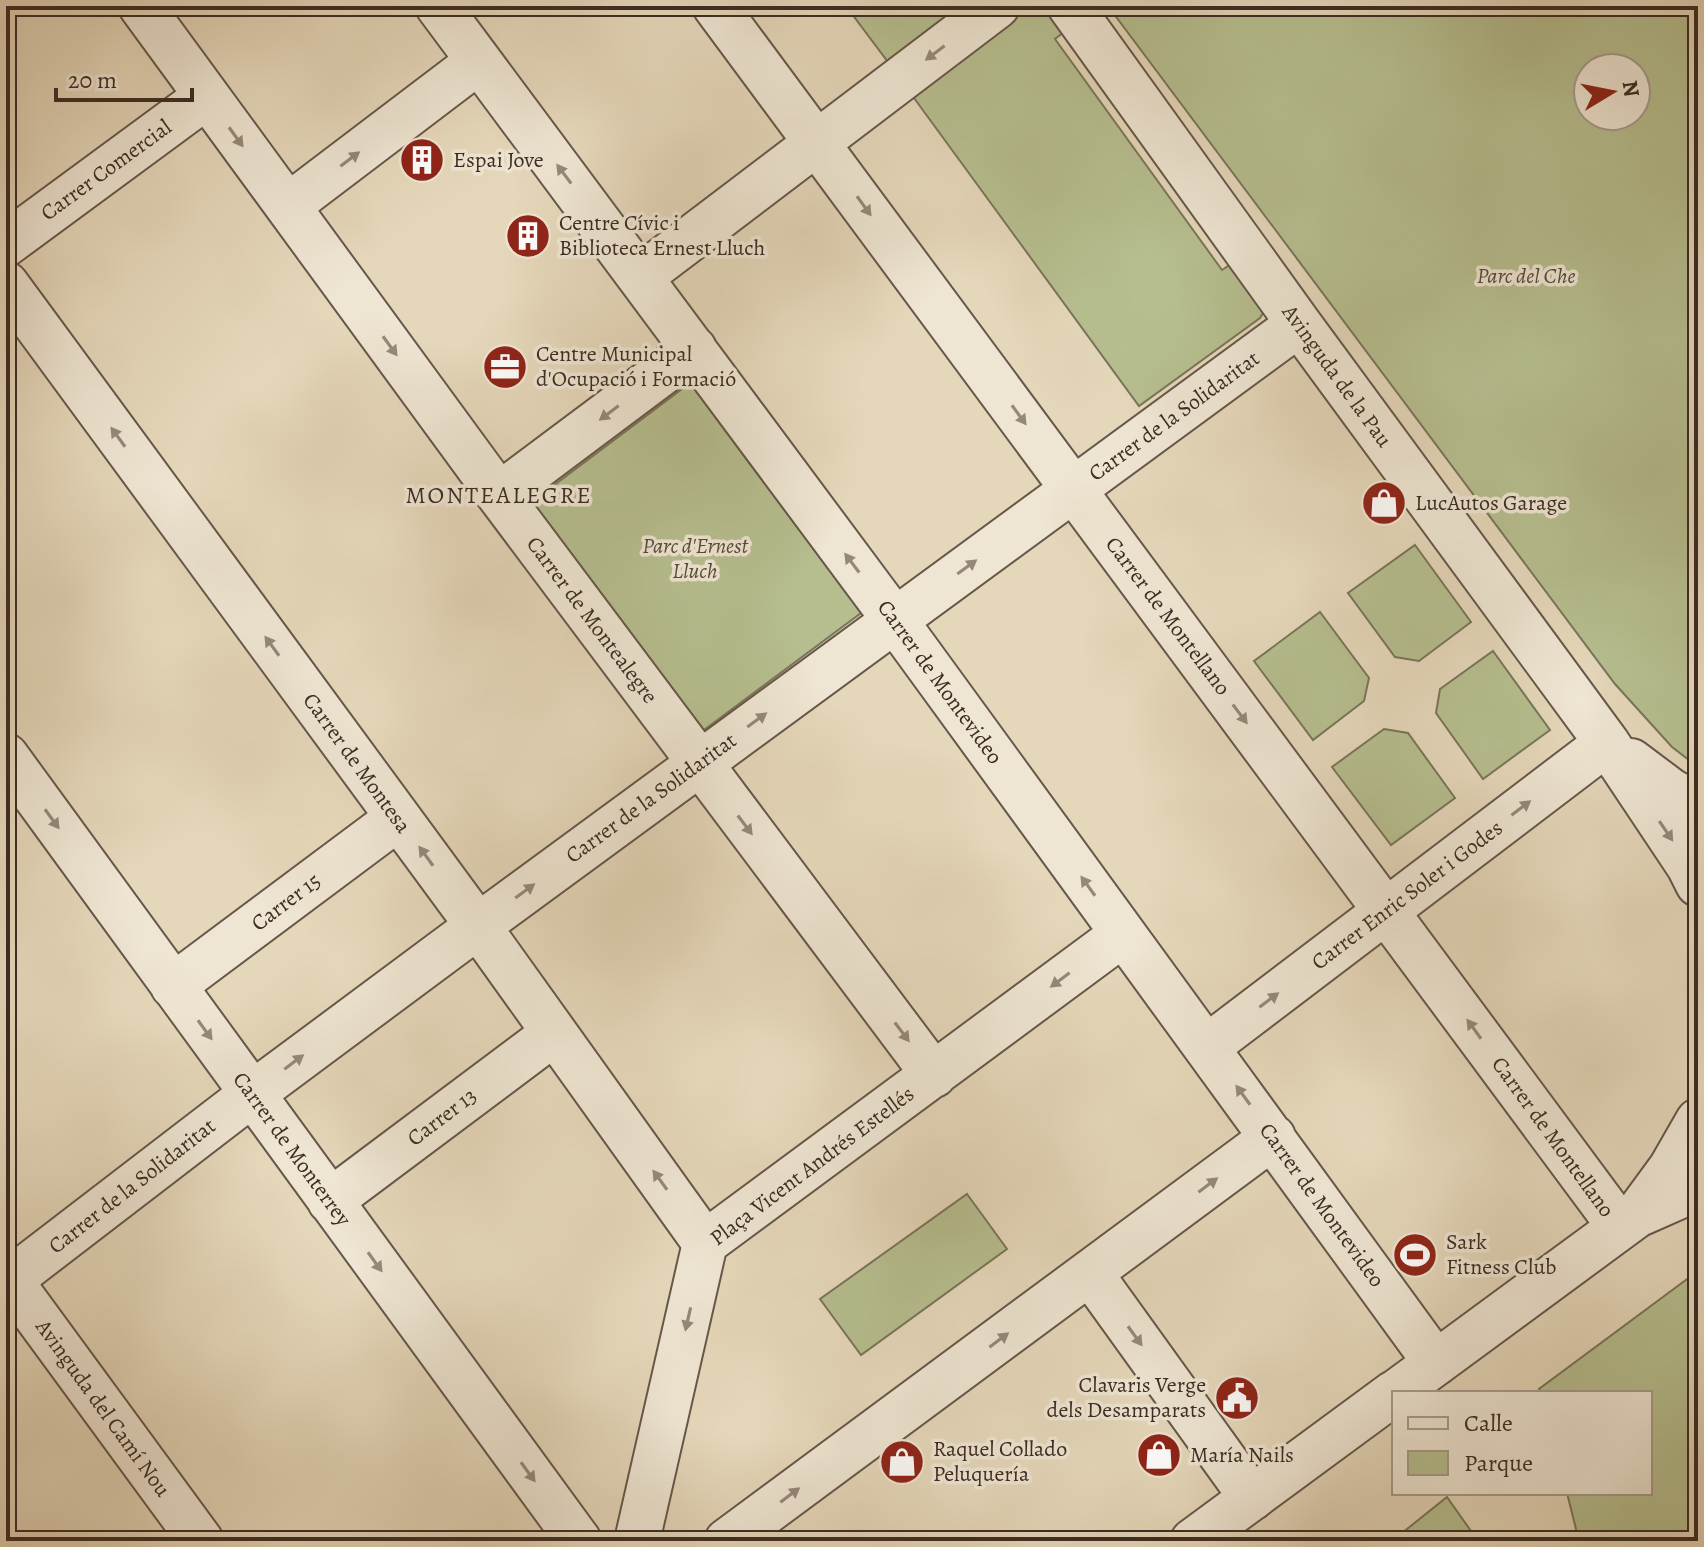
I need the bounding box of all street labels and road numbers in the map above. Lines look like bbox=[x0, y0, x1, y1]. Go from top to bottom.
street label: Carrer Comercial bbox=[34, 112, 178, 228]
street label: Avinguda de la Pau bbox=[1274, 298, 1399, 454]
street label: Carrer de la Solidaritat bbox=[1082, 344, 1266, 488]
street label: Carrer de Montealegre bbox=[519, 530, 665, 710]
street label: Carrer de Montellano bbox=[1098, 530, 1238, 702]
street label: Carrer de Montevideo bbox=[870, 594, 1010, 770]
street label: Carrer de Montesa bbox=[296, 687, 419, 840]
street label: Carrer de la Solidaritat bbox=[559, 726, 743, 870]
street label: Carrer Enric Soler i Godes bbox=[1305, 813, 1509, 977]
street label: Carrer 15 bbox=[245, 866, 327, 938]
street label: Carrer de Montellano bbox=[1485, 1051, 1621, 1223]
street label: Carrer de Monterrey bbox=[226, 1066, 358, 1232]
street label: Plaça Vicent Andrés Estellés bbox=[704, 1079, 920, 1253]
street label: Carrer 13 bbox=[401, 1081, 483, 1153]
street label: Carrer de la Solidaritat bbox=[42, 1111, 222, 1261]
street label: Carrer de Montevideo bbox=[1252, 1117, 1392, 1293]
street label: Avinguda del Camí Nou bbox=[28, 1312, 178, 1503]

